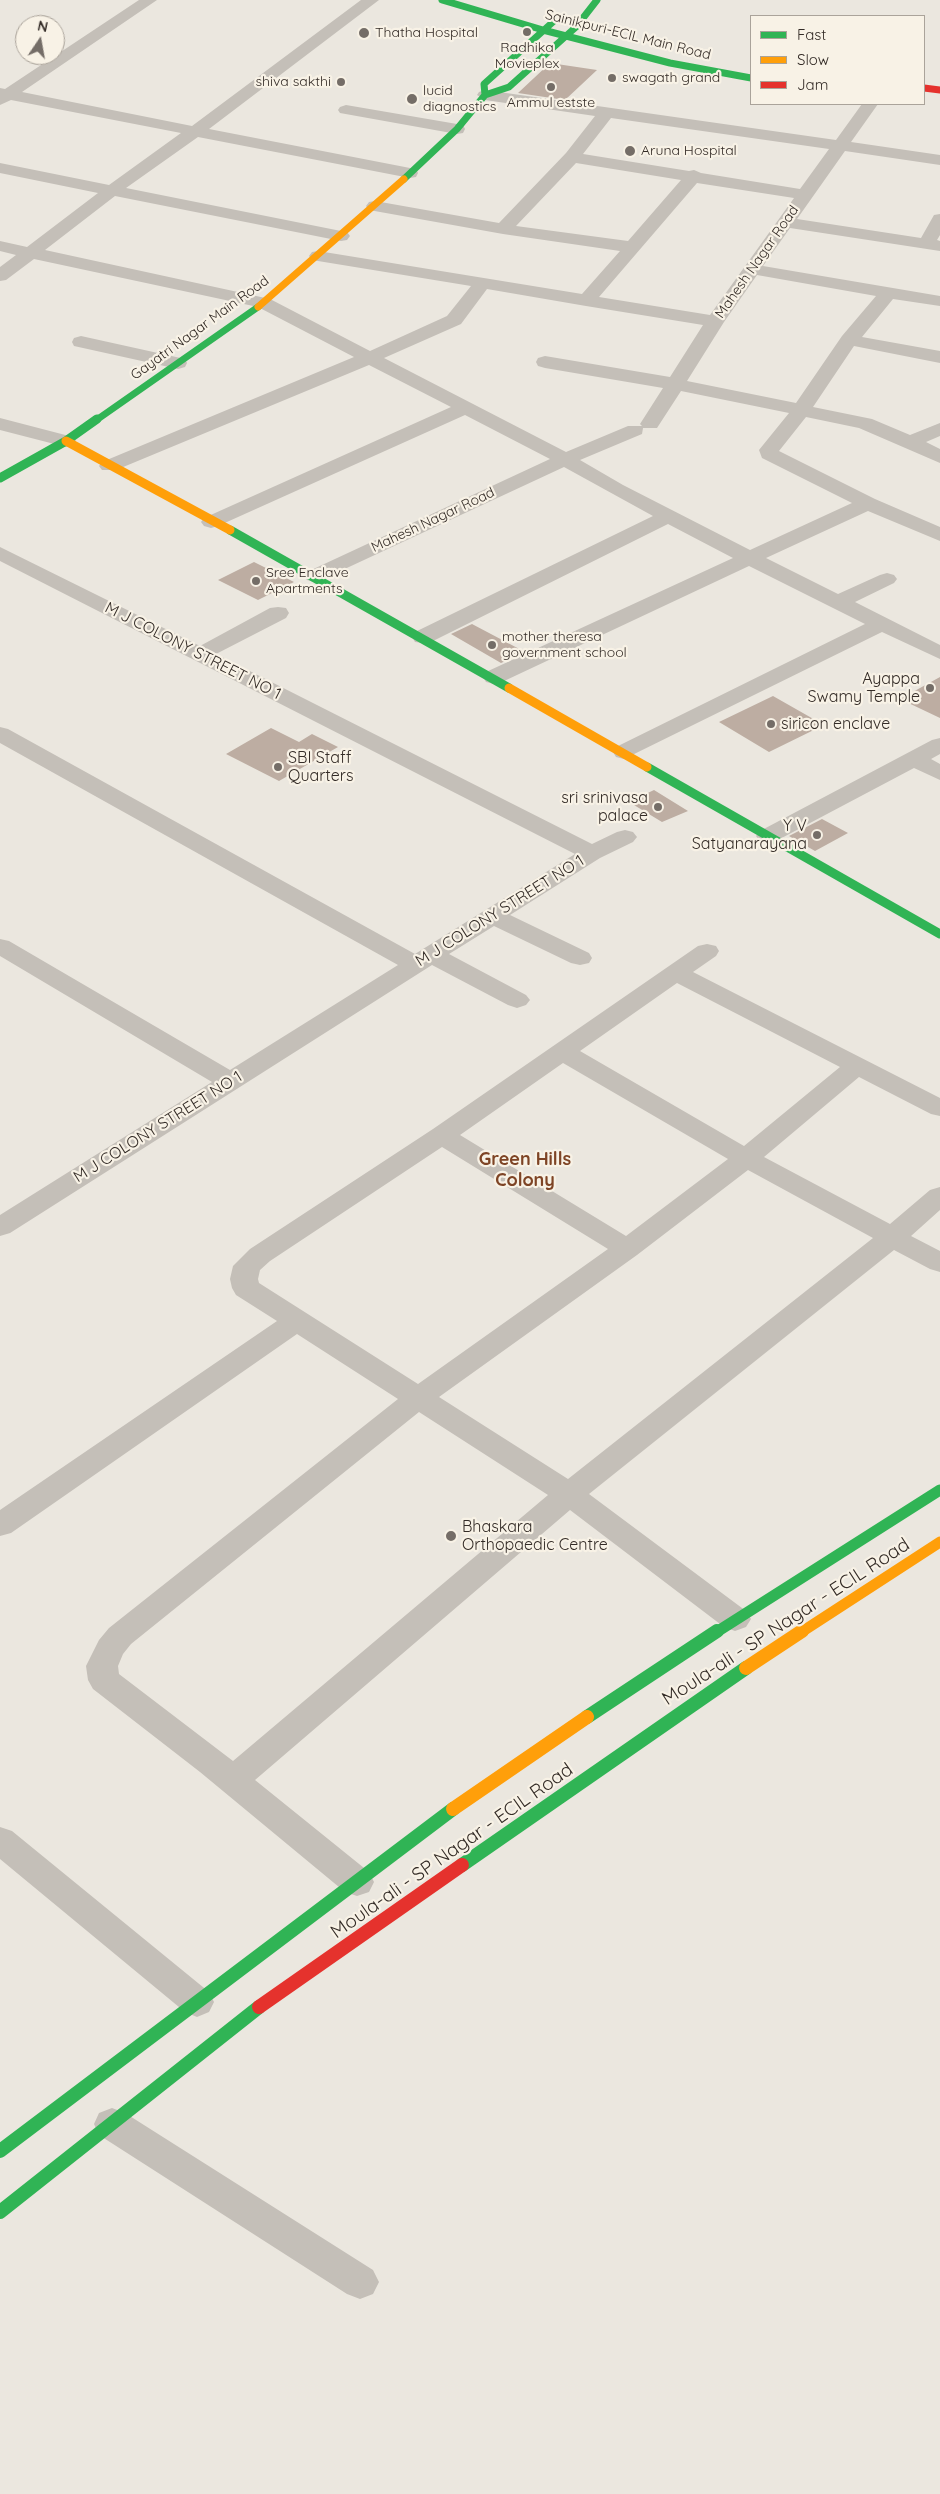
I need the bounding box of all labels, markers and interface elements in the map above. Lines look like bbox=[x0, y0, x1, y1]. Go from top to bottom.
street label: Sainikpuri-ECIL Main Road bbox=[544, 6, 712, 64]
north arrow bbox=[15, 15, 65, 65]
legend bbox=[750, 15, 925, 105]
text: N bbox=[36, 16, 50, 36]
place label: Thatha Hospital bbox=[375, 25, 478, 41]
text: Fast bbox=[797, 25, 826, 44]
marker: Thatha Hospital bbox=[357, 26, 371, 40]
marker: Radhika Movieplex bbox=[521, 26, 533, 38]
place label: Radhika Movieplex bbox=[495, 40, 559, 72]
text: Slow bbox=[797, 50, 829, 69]
place label: swagath grand bbox=[622, 70, 720, 86]
marker: swagath grand bbox=[606, 72, 618, 84]
place label: shiva sakthi bbox=[255, 74, 331, 90]
text: Jam bbox=[797, 75, 828, 94]
marker: shiva sakthi bbox=[335, 76, 347, 88]
marker: Ammul estste bbox=[545, 81, 557, 93]
place label: lucid diagnostics bbox=[423, 83, 496, 115]
marker: lucid diagnostics bbox=[405, 92, 419, 106]
place label: Ammul estste bbox=[507, 95, 595, 111]
place label: Aruna Hospital bbox=[641, 143, 737, 159]
marker: Aruna Hospital bbox=[623, 144, 637, 158]
street label: Mahesh Nagar Road bbox=[712, 202, 802, 322]
street label: Gayatri Nagar Main Road bbox=[128, 272, 272, 384]
street label: Mahesh Nagar Road bbox=[369, 484, 497, 556]
place label: Sree Enclave Apartments bbox=[266, 565, 349, 598]
marker: Sree Enclave Apartments bbox=[250, 575, 262, 587]
street label: M J COLONY STREET NO 1 bbox=[102, 598, 284, 704]
place label: mother theresa government school bbox=[502, 629, 627, 662]
marker: mother theresa government school bbox=[486, 639, 498, 651]
place label: Ayappa Swamy Temple bbox=[808, 669, 920, 707]
marker: Ayappa Swamy Temple bbox=[924, 682, 936, 694]
place label: siricon enclave bbox=[781, 714, 890, 734]
marker: siricon enclave bbox=[765, 718, 777, 730]
place label: SBI Staff Quarters bbox=[288, 748, 353, 786]
marker: SBI Staff Quarters bbox=[272, 761, 284, 773]
place label: sri srinivasa palace bbox=[561, 788, 648, 826]
marker: sri srinivasa palace bbox=[652, 801, 664, 813]
place label: Y V Satyanarayana bbox=[692, 816, 807, 854]
marker: Y V Satyanarayana bbox=[811, 829, 823, 841]
street label: M J COLONY STREET NO 1 bbox=[412, 851, 588, 971]
street label: M J COLONY STREET NO 1 bbox=[70, 1067, 246, 1187]
district label: Green Hills Colony bbox=[479, 1149, 571, 1192]
place label: Bhaskara Orthopaedic Centre bbox=[462, 1517, 608, 1555]
marker: Bhaskara Orthopaedic Centre bbox=[444, 1529, 458, 1543]
street label: Moula-ali - SP Nagar - ECIL Road bbox=[658, 1533, 914, 1711]
street label: Moula-ali - SP Nagar - ECIL Road bbox=[327, 1758, 577, 1944]

